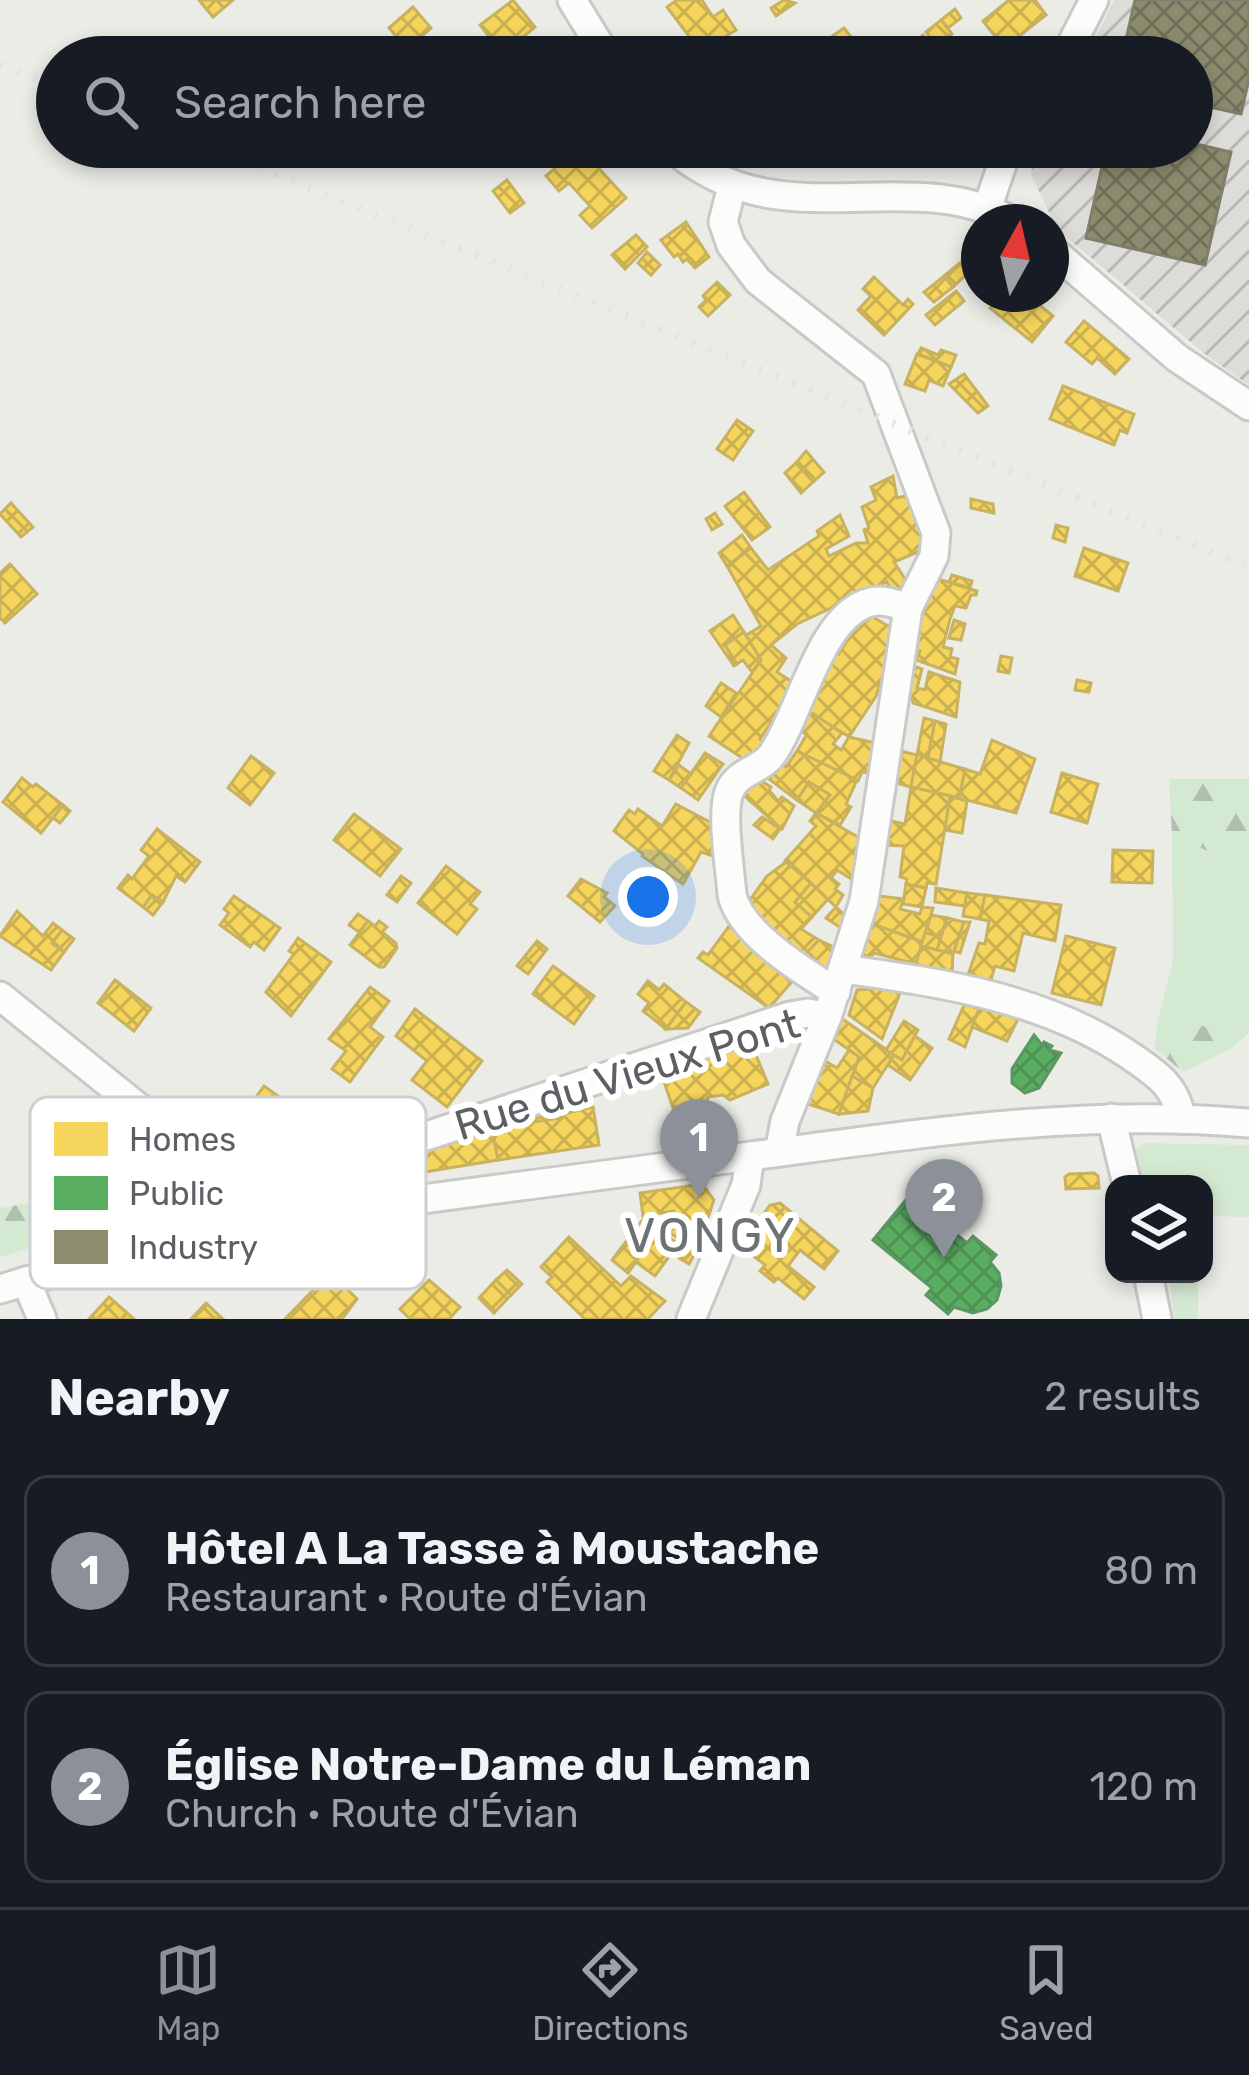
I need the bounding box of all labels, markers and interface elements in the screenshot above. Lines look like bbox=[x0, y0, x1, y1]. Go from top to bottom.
search box bbox=[36, 36, 1213, 168]
icon: search bbox=[78, 69, 144, 135]
text: Search here bbox=[174, 76, 426, 129]
north arrow bbox=[961, 204, 1069, 312]
your location bbox=[618, 867, 678, 927]
street label: Rue du Vieux Pont bbox=[449, 999, 806, 1151]
legend bbox=[30, 1097, 426, 1289]
pin: 1 bbox=[660, 1099, 738, 1198]
text: Homes bbox=[129, 1120, 236, 1159]
pin: 2 bbox=[905, 1159, 983, 1258]
text: Public bbox=[129, 1174, 224, 1213]
map controls bbox=[1105, 1175, 1213, 1283]
button: layers bbox=[1105, 1175, 1213, 1283]
district label: VONGY bbox=[624, 1207, 798, 1264]
text: Industry bbox=[129, 1228, 258, 1267]
text: Nearby bbox=[48, 1367, 230, 1428]
text: 2 results bbox=[1044, 1374, 1201, 1420]
text: Hôtel A La Tasse à Moustache bbox=[165, 1522, 819, 1575]
text: 1 bbox=[80, 1548, 100, 1594]
text: 80 m bbox=[1104, 1548, 1198, 1594]
text: Restaurant · Route d'Évian bbox=[165, 1575, 648, 1621]
text: Église Notre-Dame du Léman bbox=[165, 1738, 811, 1791]
text: 2 bbox=[77, 1764, 103, 1810]
text: 120 m bbox=[1089, 1764, 1198, 1810]
text: Church · Route d'Évian bbox=[165, 1791, 579, 1837]
tab: Map bbox=[155, 1937, 221, 2048]
tab: Directions bbox=[532, 1937, 689, 2048]
tab: Saved bbox=[999, 1937, 1094, 2048]

